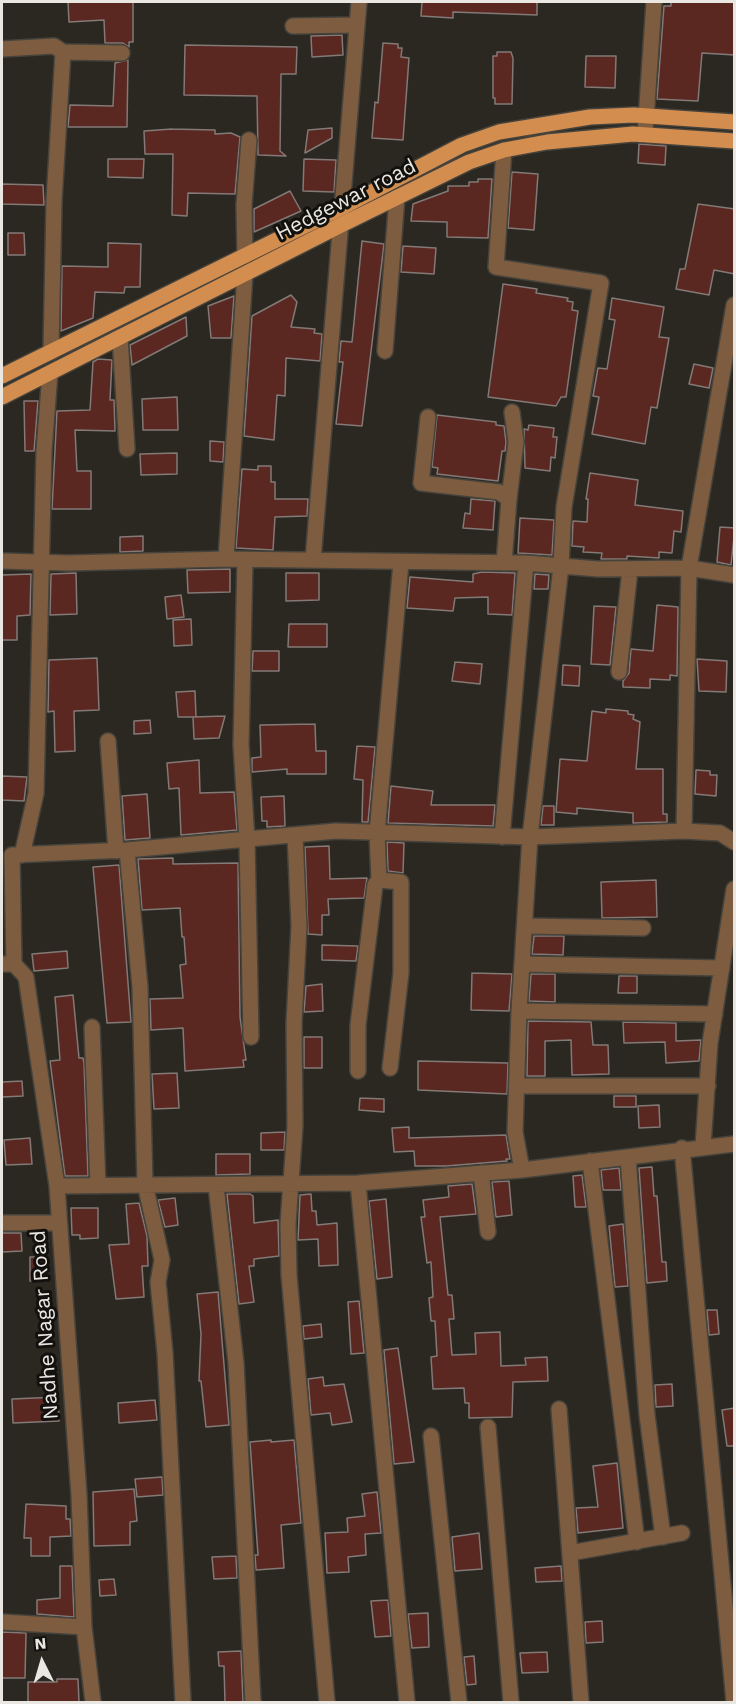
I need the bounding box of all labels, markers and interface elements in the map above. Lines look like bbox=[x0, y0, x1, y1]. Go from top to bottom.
street label: Hedgewar road bbox=[271, 154, 421, 246]
street label: Nadhe Nagar Road bbox=[26, 1229, 64, 1421]
north arrow bbox=[12, 1632, 72, 1692]
text: N bbox=[34, 1634, 47, 1654]

